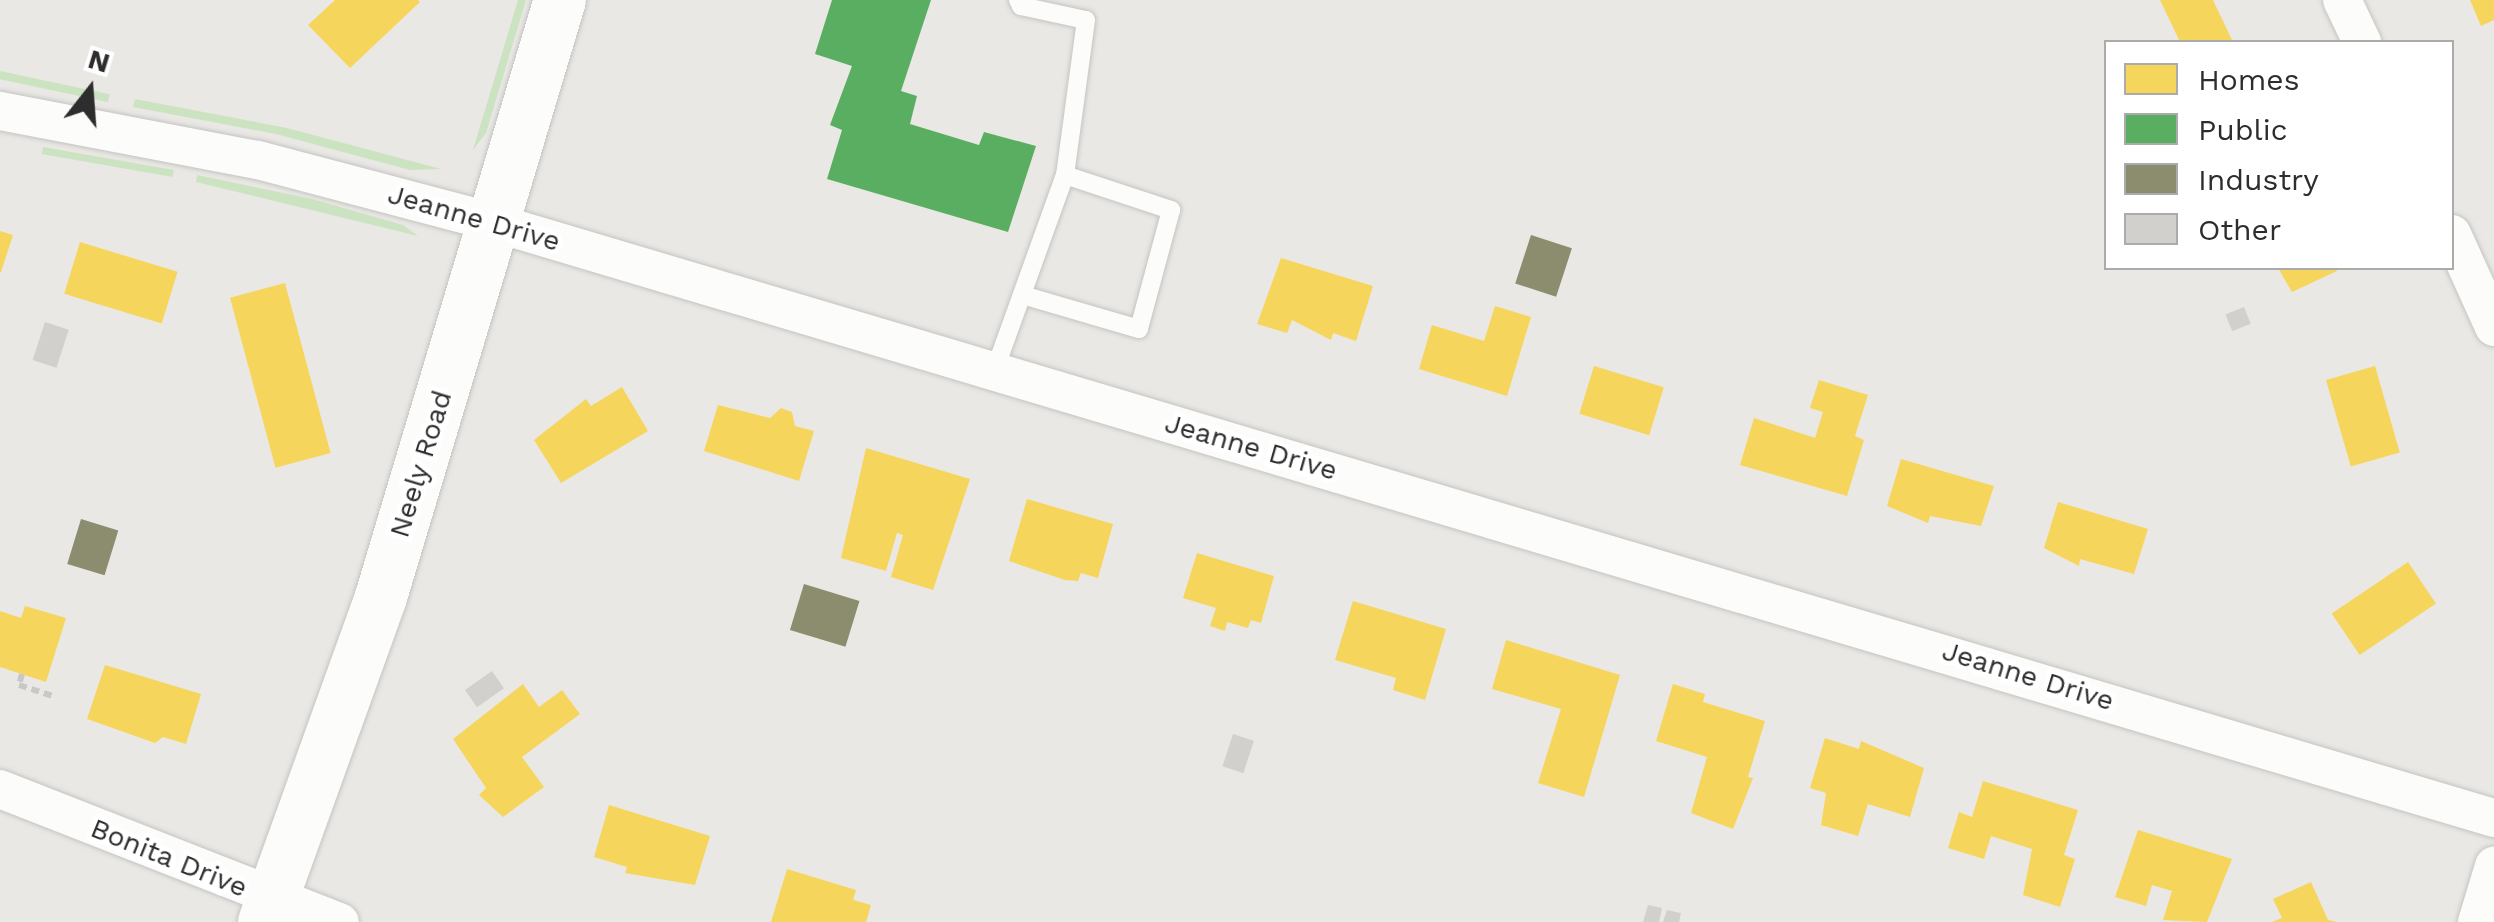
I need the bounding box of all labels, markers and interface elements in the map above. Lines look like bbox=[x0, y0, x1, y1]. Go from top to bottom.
north arrow bbox=[40, 40, 140, 140]
legend bbox=[2104, 40, 2454, 270]
text: N bbox=[84, 42, 114, 80]
text: Homes bbox=[2198, 62, 2300, 97]
text: Public bbox=[2198, 112, 2288, 147]
text: Industry bbox=[2198, 162, 2319, 197]
street label: Jeanne Drive bbox=[384, 177, 564, 259]
text: Other bbox=[2198, 212, 2281, 247]
street label: Neely Road bbox=[383, 386, 459, 542]
street label: Jeanne Drive bbox=[1161, 406, 1341, 488]
street label: Jeanne Drive bbox=[1938, 634, 2118, 718]
street label: Bonita Drive bbox=[85, 811, 253, 905]

